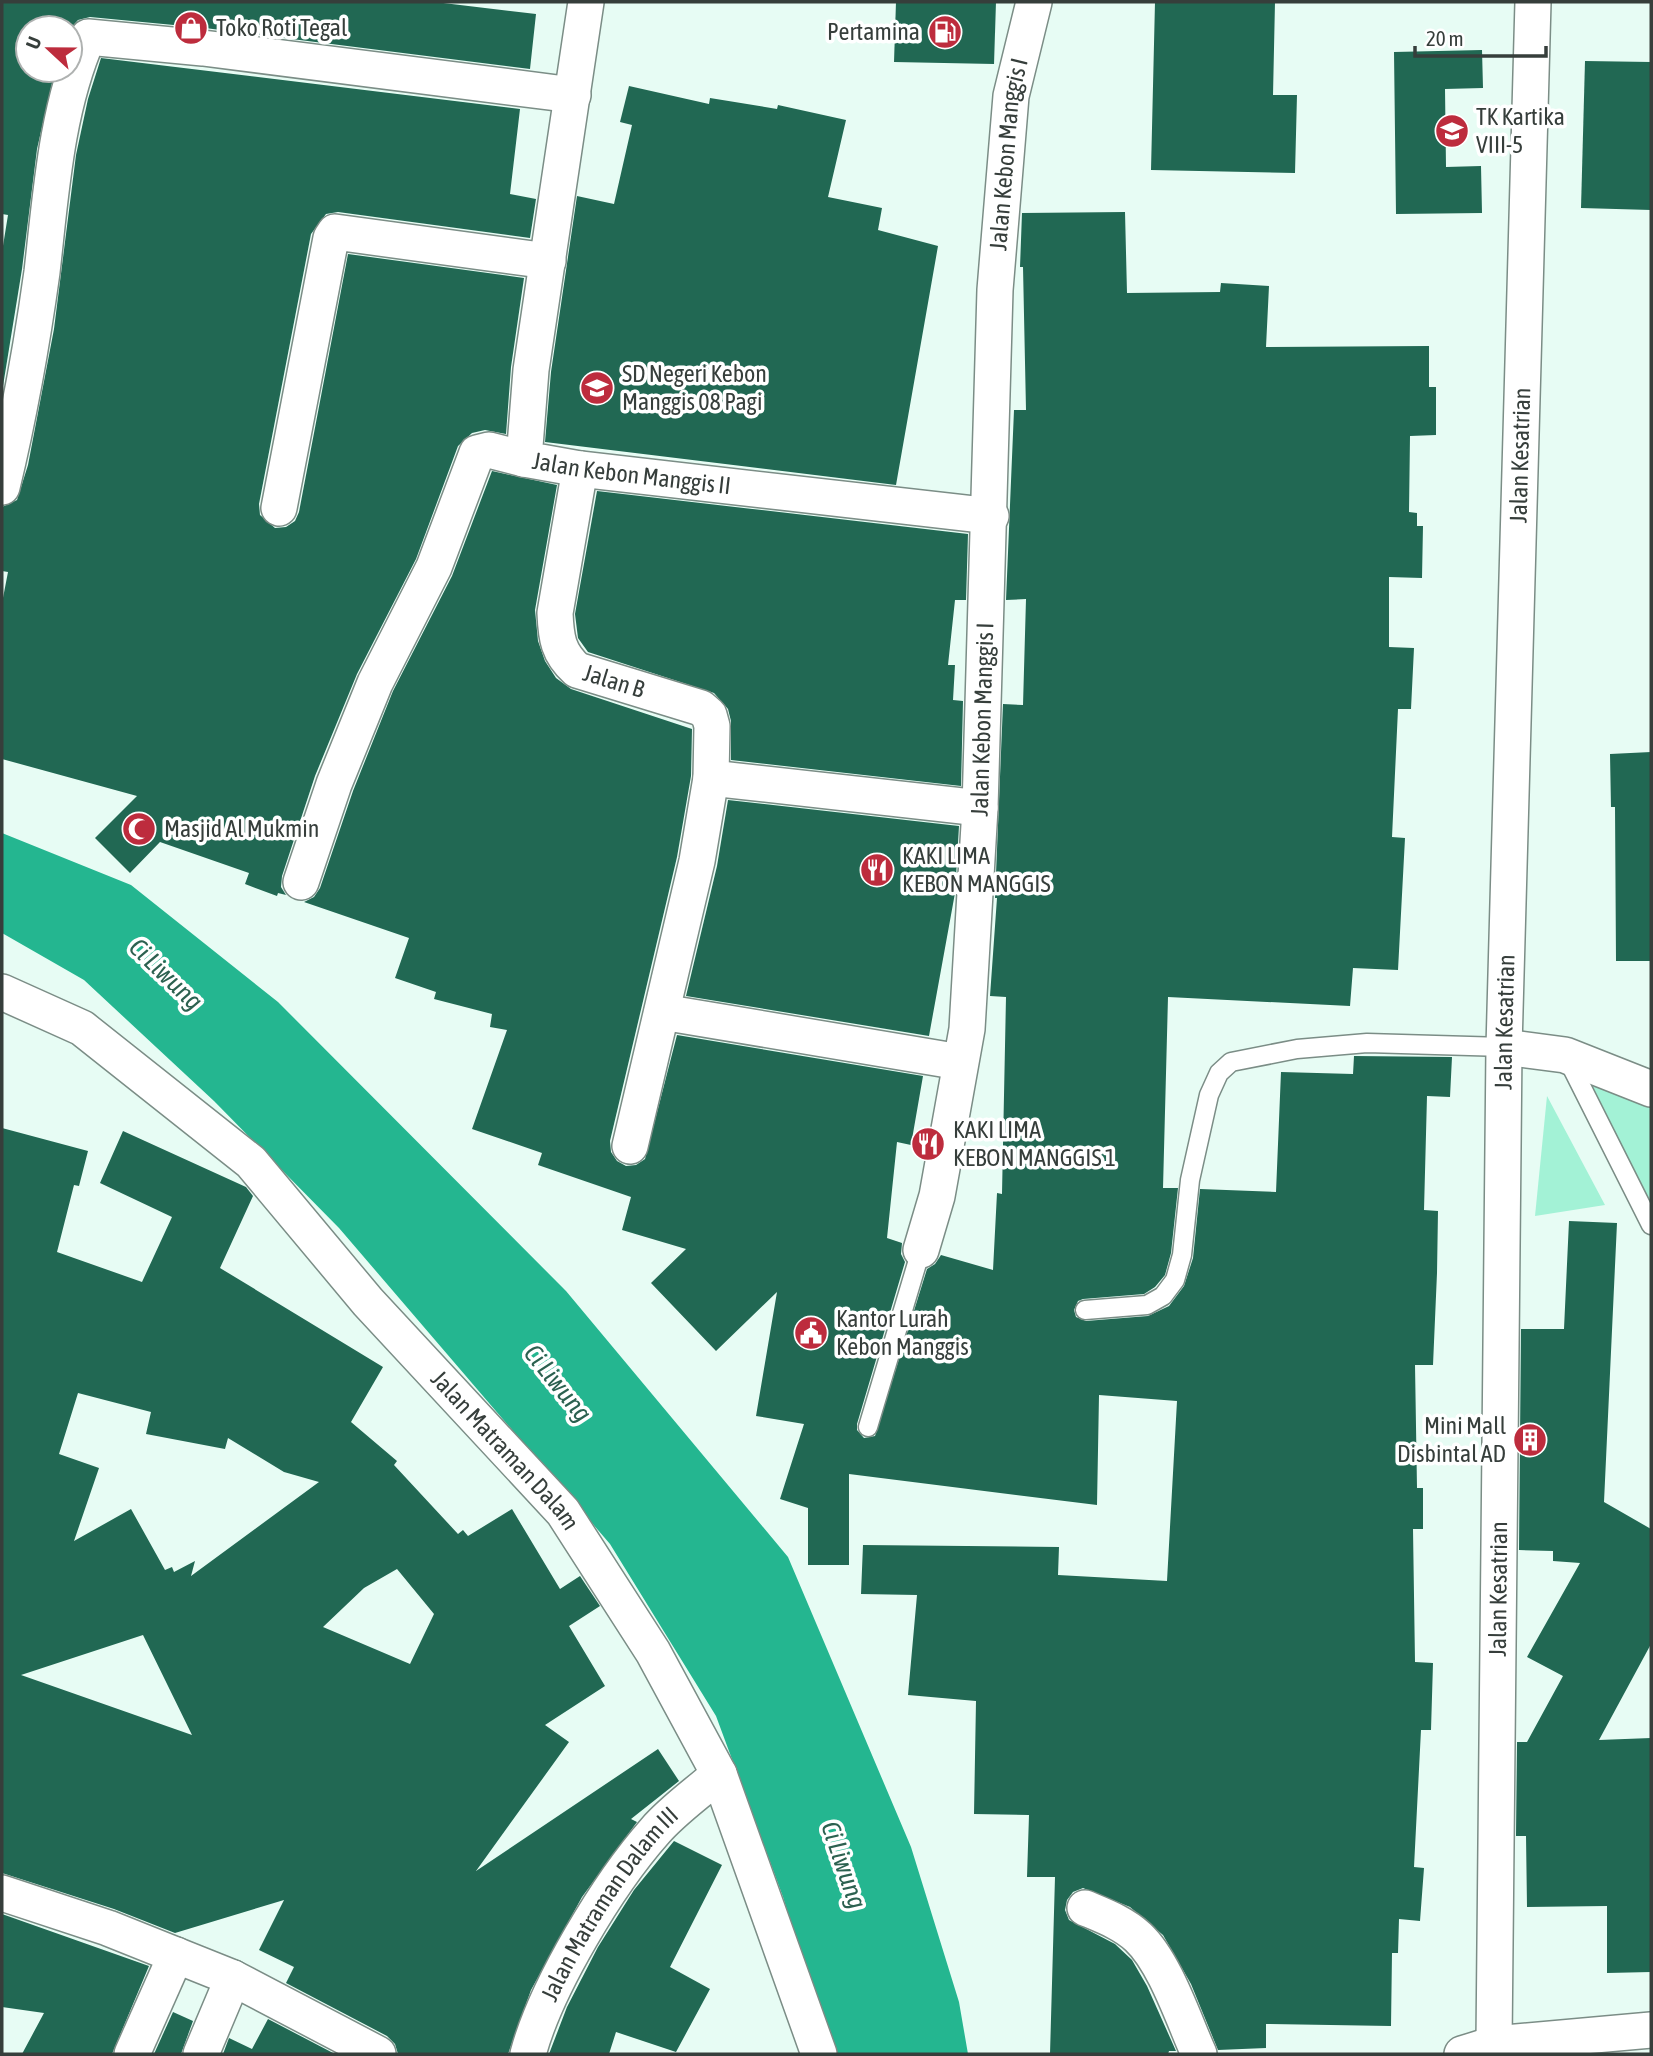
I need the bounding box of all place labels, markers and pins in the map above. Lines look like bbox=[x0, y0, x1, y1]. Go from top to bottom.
shop icon: Toko Roti Tegal bbox=[172, 9, 210, 47]
fuel station icon: Pertamina bbox=[926, 13, 964, 51]
place label: Toko Roti Tegal bbox=[216, 14, 348, 41]
place label: Pertamina bbox=[827, 18, 920, 45]
place label: TK Kartika VIII-5 bbox=[1476, 103, 1565, 158]
school or university icon: TK Kartika VIII-5 bbox=[1433, 112, 1471, 150]
place label: SD Negeri Kebon Manggis 08 Pagi bbox=[622, 360, 767, 415]
school or university icon: SD Negeri Kebon Manggis 08 Pagi bbox=[578, 369, 616, 407]
mosque icon: Masjid Al Mukmin bbox=[120, 810, 158, 848]
place label: Masjid Al Mukmin bbox=[164, 815, 320, 842]
place label: KAKI LIMA KEBON MANGGIS bbox=[902, 842, 1050, 897]
restaurant icon: KAKI LIMA KEBON MANGGIS bbox=[858, 851, 896, 889]
place label: KAKI LIMA KEBON MANGGIS 1 bbox=[953, 1116, 1116, 1171]
restaurant icon: KAKI LIMA KEBON MANGGIS 1 bbox=[909, 1125, 947, 1163]
place label: Kantor Lurah Kebon Manggis bbox=[836, 1305, 969, 1360]
public building icon: Kantor Lurah Kebon Manggis bbox=[792, 1314, 830, 1352]
place label: Mini Mall Disbintal AD bbox=[1397, 1412, 1507, 1467]
building icon: Mini Mall Disbintal AD bbox=[1511, 1421, 1549, 1459]

